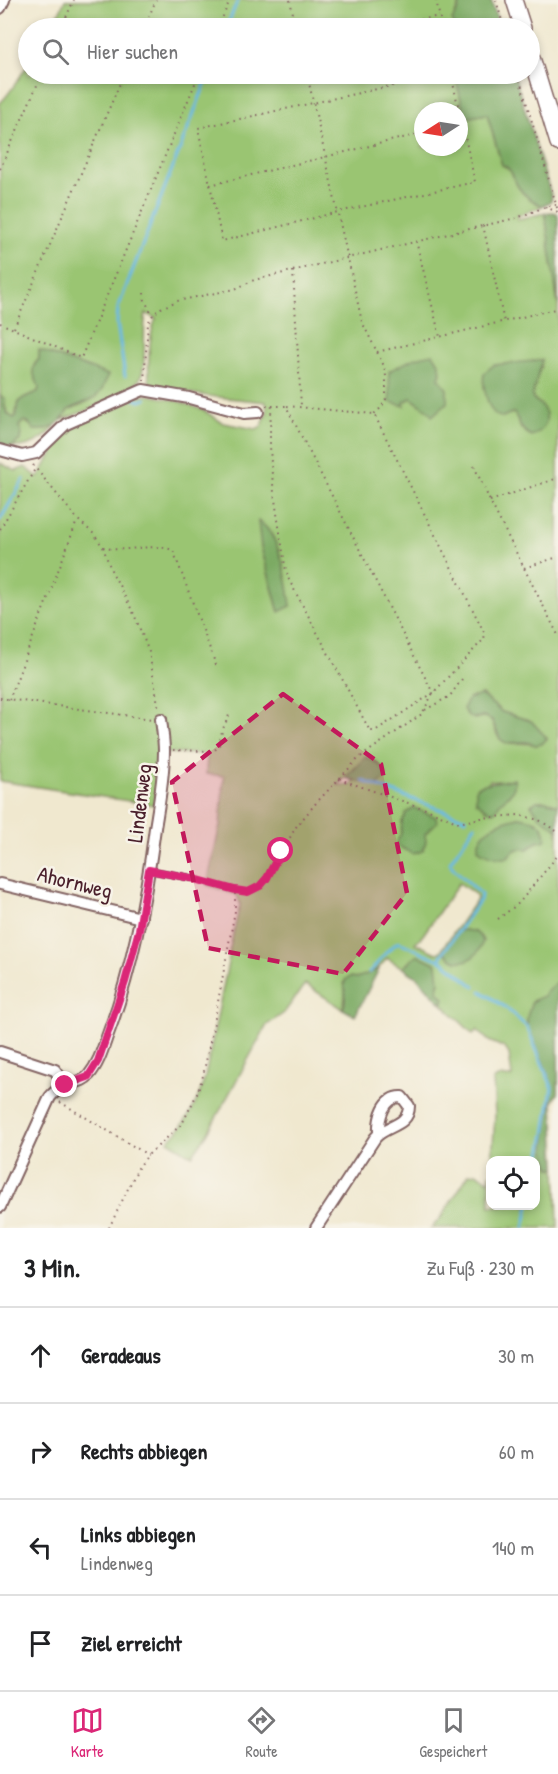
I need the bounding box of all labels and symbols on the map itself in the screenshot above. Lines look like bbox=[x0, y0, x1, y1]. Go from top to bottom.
north arrow bbox=[414, 102, 468, 156]
street label: Lindenweg bbox=[119, 762, 159, 844]
route start bbox=[267, 837, 293, 863]
street label: Ahornweg bbox=[34, 858, 116, 906]
route end bbox=[51, 1071, 77, 1097]

